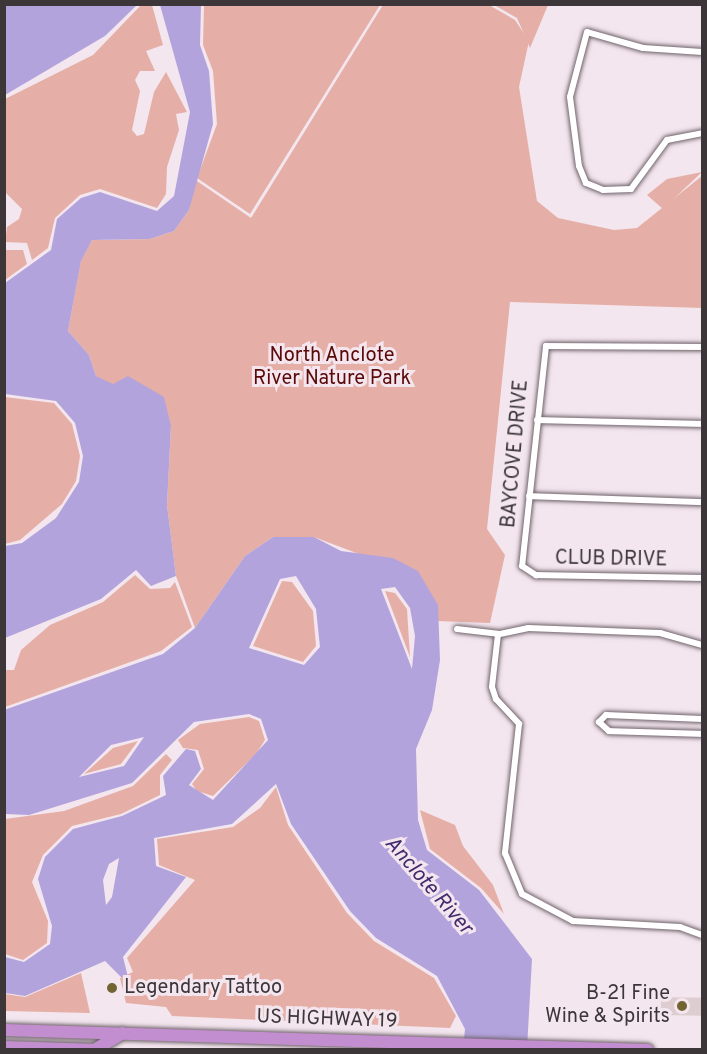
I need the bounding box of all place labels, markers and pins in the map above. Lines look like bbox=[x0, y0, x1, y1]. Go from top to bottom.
place label: Legendary Tattoo bbox=[124, 976, 283, 1000]
marker: Legendary Tattoo bbox=[105, 981, 119, 995]
place label: B-21 Fine Wine & Spirits bbox=[545, 982, 670, 1029]
marker: B-21 Fine Wine & Spirits bbox=[675, 999, 689, 1013]

